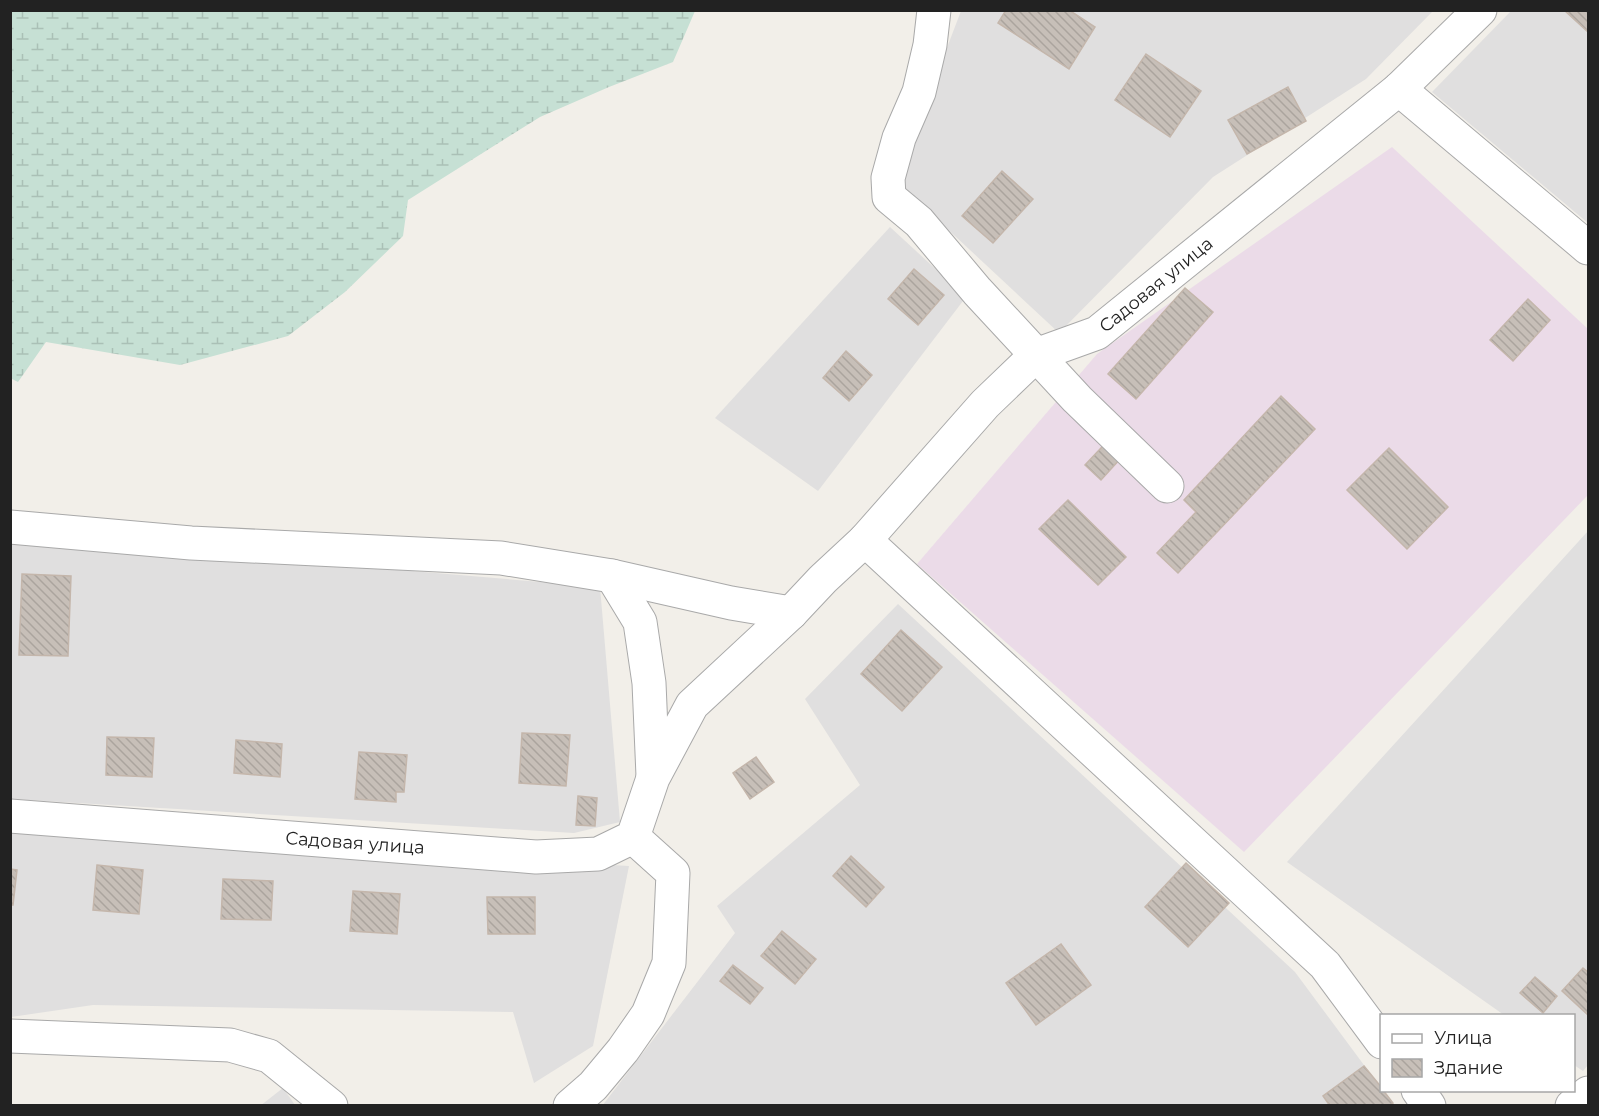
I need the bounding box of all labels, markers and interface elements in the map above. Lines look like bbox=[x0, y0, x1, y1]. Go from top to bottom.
street label: Садовая улица bbox=[1095, 233, 1217, 337]
street label: Садовая улица bbox=[285, 827, 425, 859]
legend bbox=[1380, 1014, 1575, 1092]
text: Улица bbox=[1434, 1027, 1492, 1049]
text: Здание bbox=[1434, 1057, 1503, 1079]

